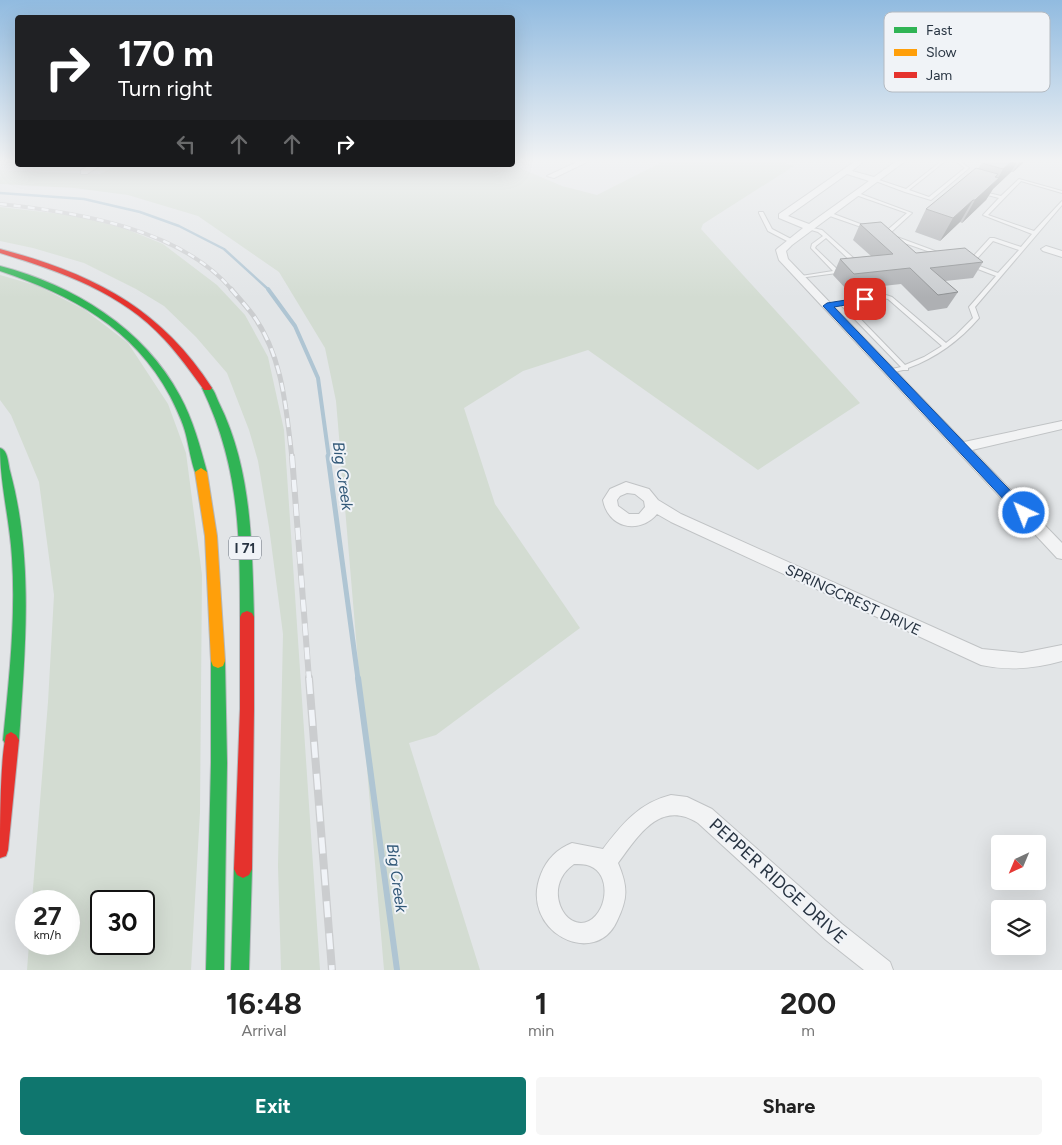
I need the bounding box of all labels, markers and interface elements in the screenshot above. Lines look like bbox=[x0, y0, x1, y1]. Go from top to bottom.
legend bbox=[884, 12, 1050, 92]
text: Fast bbox=[926, 22, 952, 39]
text: 170 m bbox=[118, 33, 214, 75]
icon: right bbox=[35, 35, 100, 100]
text: Slow bbox=[926, 44, 957, 61]
text: Jam bbox=[926, 67, 952, 84]
text: Turn right bbox=[118, 75, 213, 102]
icon: left bbox=[172, 130, 200, 158]
icon: ahead bbox=[225, 130, 253, 158]
icon: ahead bbox=[278, 130, 306, 158]
icon: right bbox=[331, 130, 359, 158]
pin bbox=[844, 278, 886, 320]
icon: arrive bbox=[851, 285, 879, 313]
water label: Big Creek bbox=[329, 440, 357, 513]
position arrow bbox=[997, 486, 1049, 538]
road number: I 71 bbox=[229, 536, 261, 560]
street label: SPRINGCREST DRIVE bbox=[782, 561, 924, 639]
street label: PEPPER RIDGE DRIVE bbox=[705, 814, 851, 948]
north arrow bbox=[991, 835, 1046, 890]
map controls bbox=[991, 835, 1046, 955]
water label: Big Creek bbox=[383, 842, 411, 915]
speed limit sign: 30 bbox=[90, 890, 155, 955]
button: layers bbox=[991, 900, 1046, 955]
text: 27 bbox=[33, 901, 62, 931]
text: km/h bbox=[34, 928, 61, 942]
text: 16:48 bbox=[226, 985, 302, 1022]
text: 1 bbox=[535, 985, 547, 1022]
text: 200 bbox=[780, 985, 836, 1022]
text: Arrival bbox=[241, 1021, 287, 1040]
text: min bbox=[528, 1021, 554, 1040]
text: m bbox=[801, 1021, 815, 1040]
button: Exit bbox=[20, 1077, 526, 1135]
button: Share bbox=[536, 1077, 1042, 1135]

